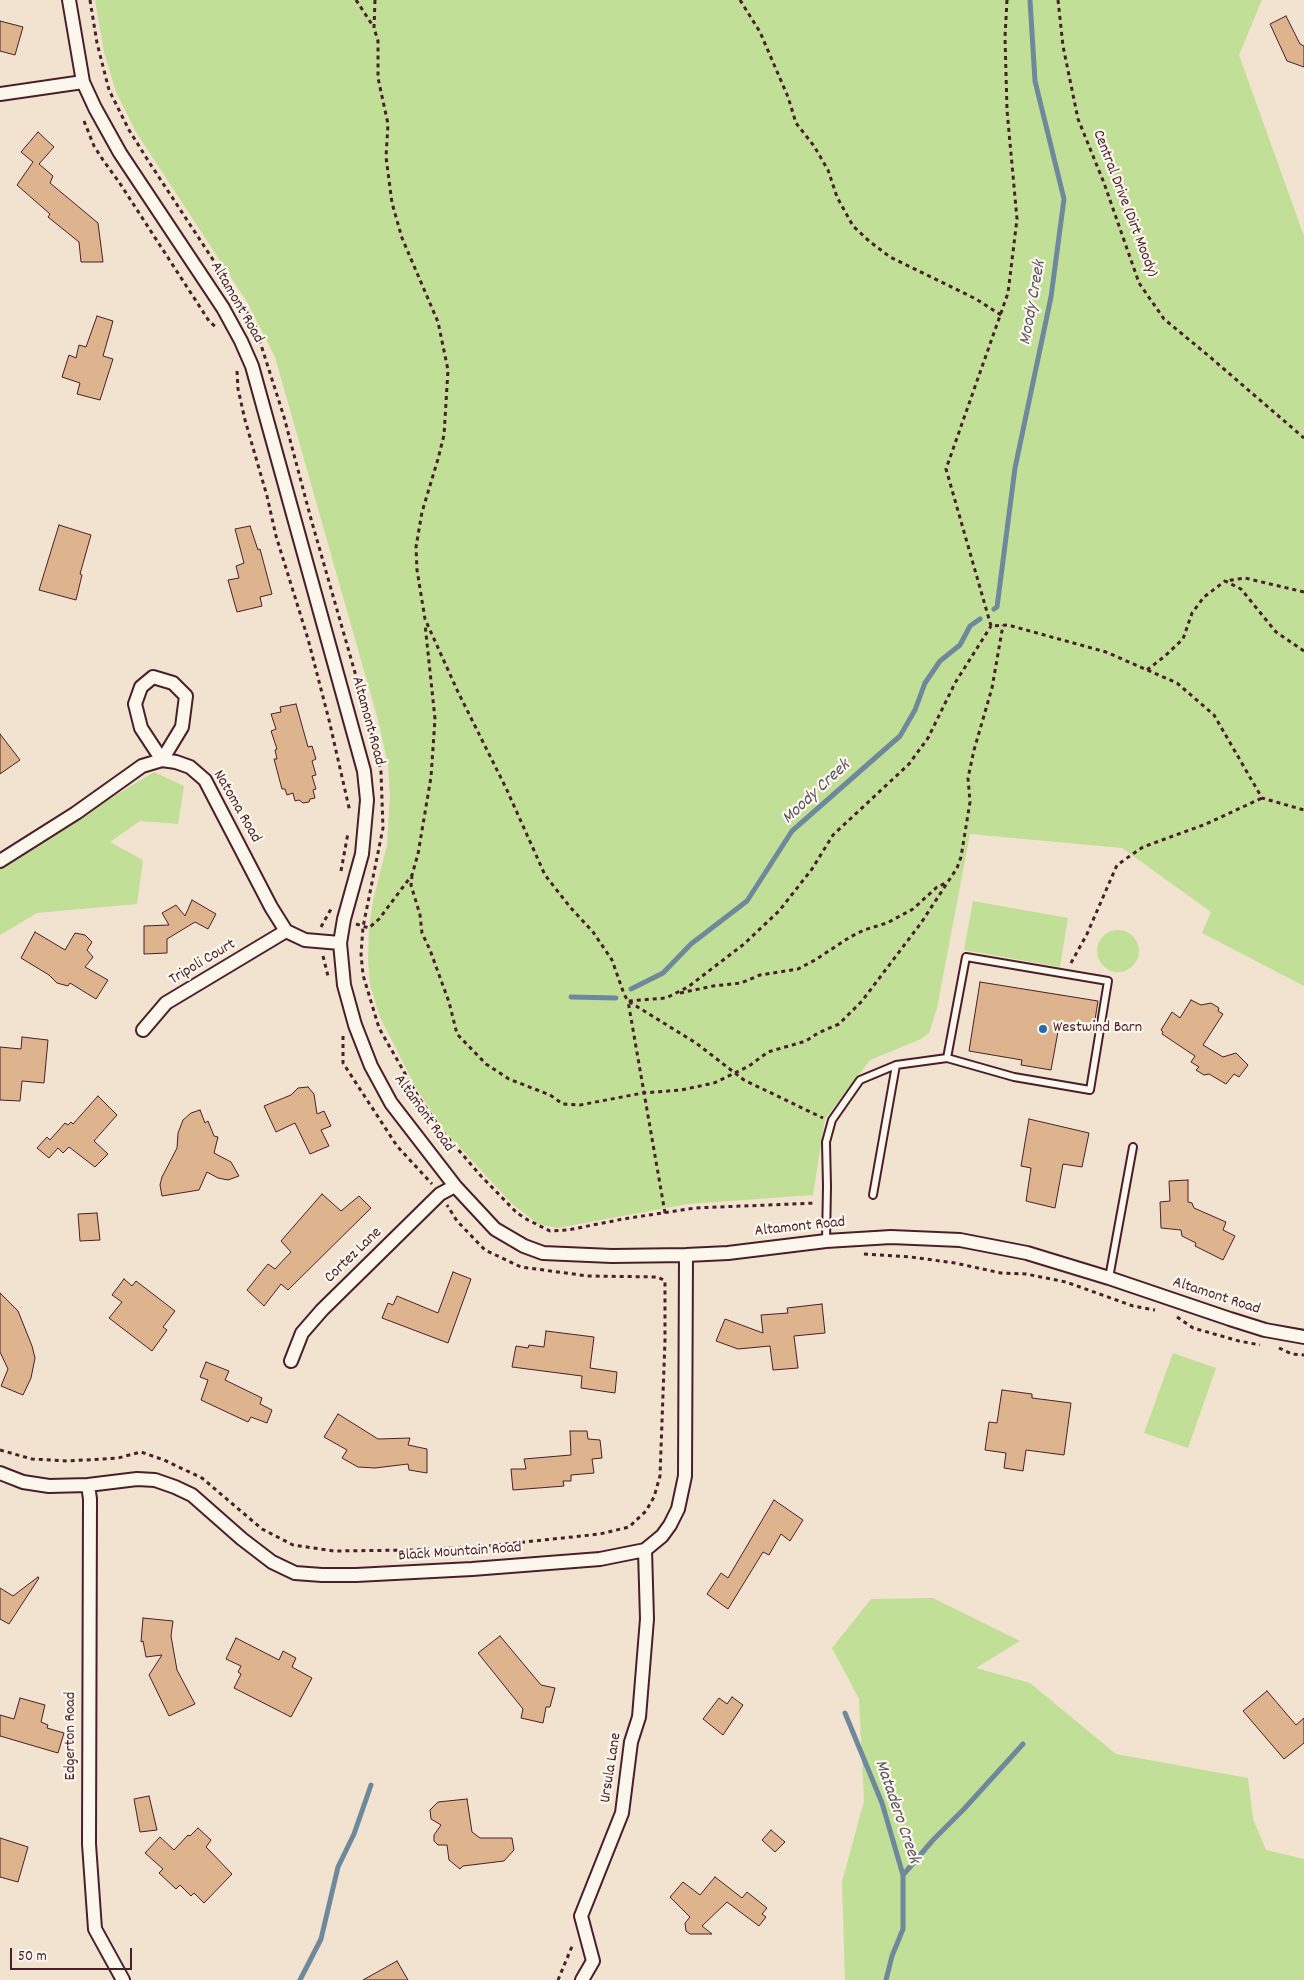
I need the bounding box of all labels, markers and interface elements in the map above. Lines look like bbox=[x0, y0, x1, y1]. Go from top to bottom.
street label: Central Drive (Dirt Moody) bbox=[1087, 128, 1161, 280]
street label: Altamont Road bbox=[205, 259, 267, 347]
water label: Moody Creek bbox=[1016, 259, 1052, 347]
street label: Altamont Road bbox=[346, 675, 388, 767]
water label: Moody Creek bbox=[778, 756, 856, 830]
street label: Natoma Road bbox=[208, 767, 264, 847]
street label: Tripoli Court bbox=[166, 936, 240, 990]
place label: Westwind Barn bbox=[1053, 1019, 1142, 1039]
marker: Westwind Barn bbox=[1037, 1023, 1049, 1035]
street label: Altamont Road bbox=[389, 1072, 457, 1156]
street label: Altamont Road bbox=[754, 1214, 846, 1242]
street label: Cortez Lane bbox=[321, 1224, 387, 1288]
street label: Altamont Road bbox=[1170, 1274, 1262, 1320]
street label: Black Mountain Road bbox=[398, 1539, 522, 1567]
street label: Edgerton Road bbox=[62, 1692, 82, 1780]
street label: Ursula Lane bbox=[597, 1732, 627, 1804]
water label: Matadero Creek bbox=[868, 1757, 924, 1867]
scale bar bbox=[12, 1938, 135, 1970]
text: 50 m bbox=[18, 1946, 47, 1968]

